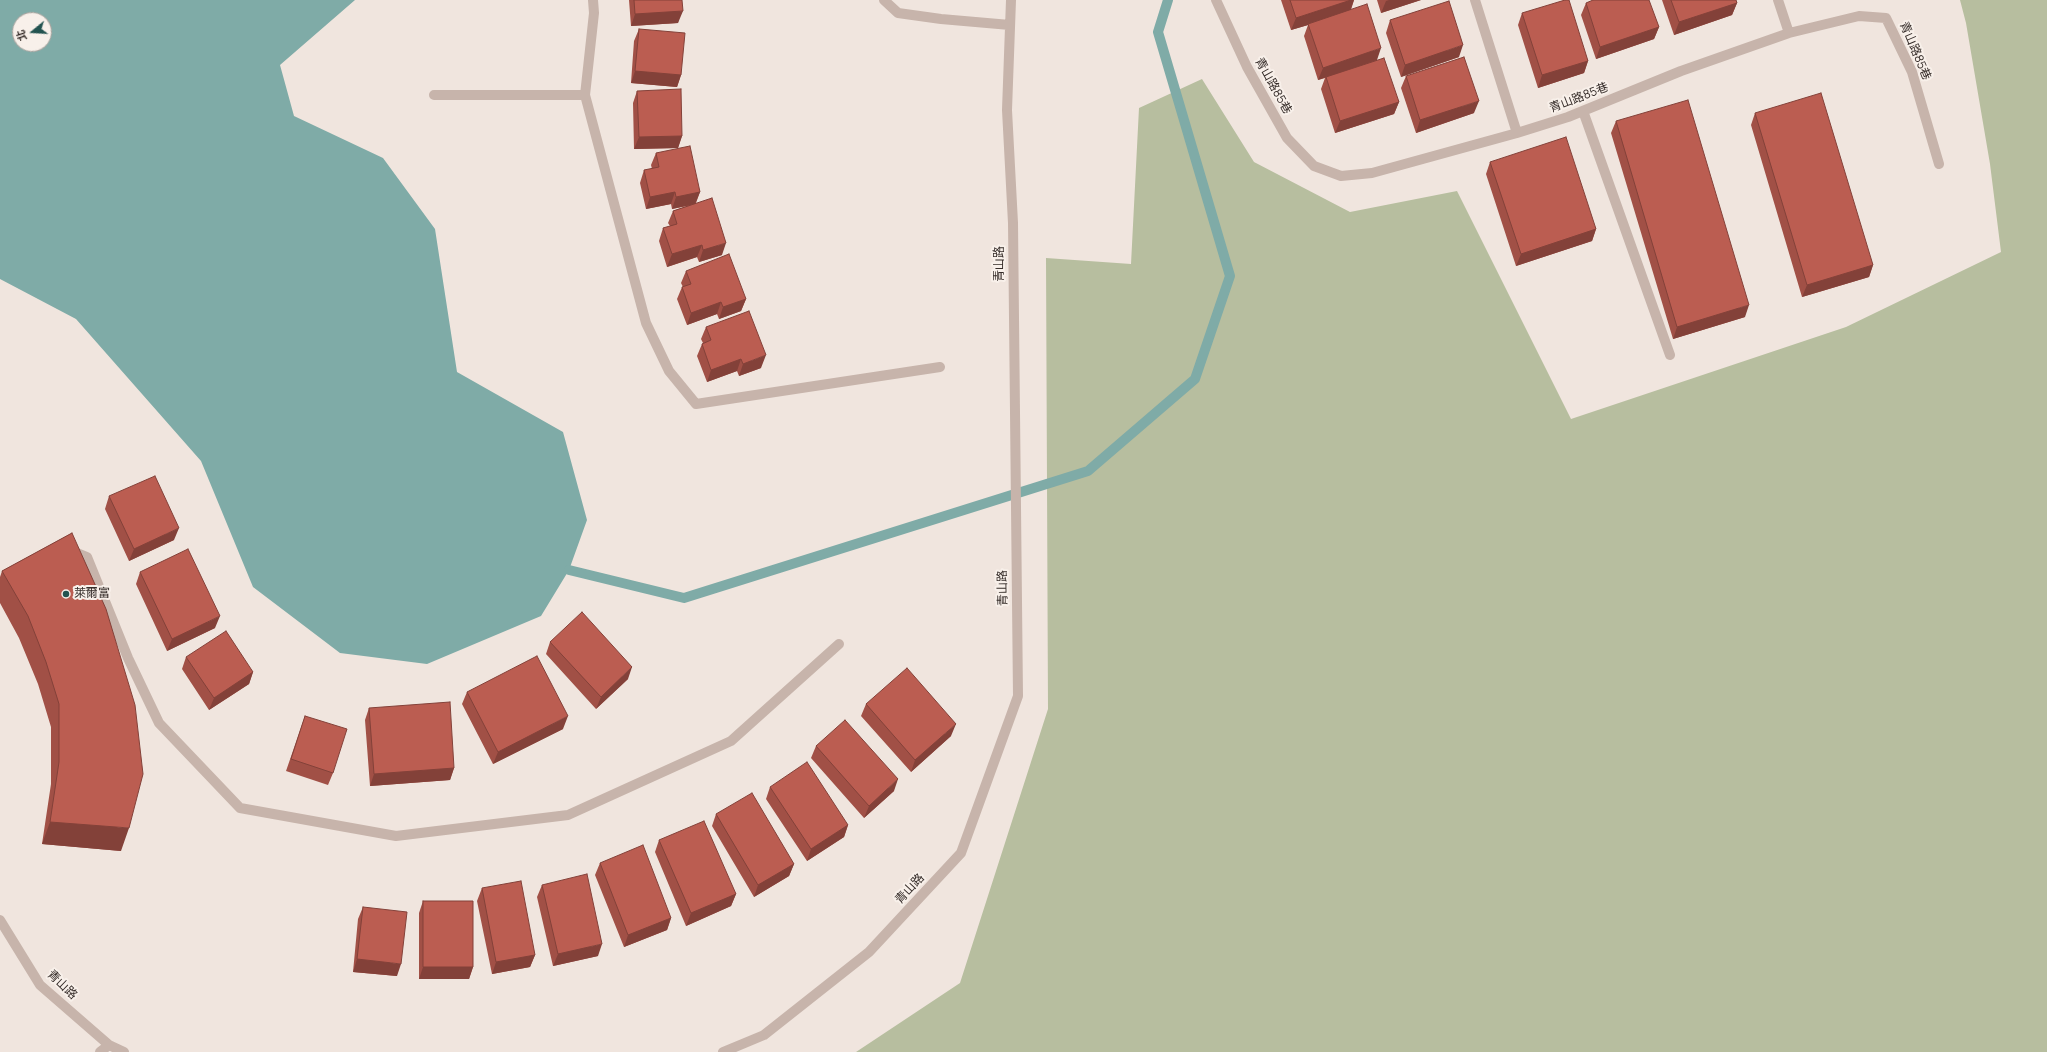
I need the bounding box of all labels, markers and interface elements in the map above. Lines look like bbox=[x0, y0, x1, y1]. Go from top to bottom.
north arrow bbox=[12, 12, 52, 52]
street label: 青山路85巷 bbox=[1896, 20, 1934, 82]
text: 北 bbox=[12, 28, 30, 43]
street label: 青山路85巷 bbox=[1252, 55, 1294, 117]
street label: 青山路85巷 bbox=[1548, 80, 1610, 116]
street label: 青山路 bbox=[993, 246, 1007, 282]
street label: 青山路 bbox=[995, 570, 1011, 606]
place label: 萊爾富 bbox=[74, 587, 110, 601]
marker: 萊爾富 bbox=[61, 589, 71, 599]
street label: 青山路 bbox=[892, 871, 928, 907]
street label: 青山路 bbox=[44, 967, 80, 1003]

